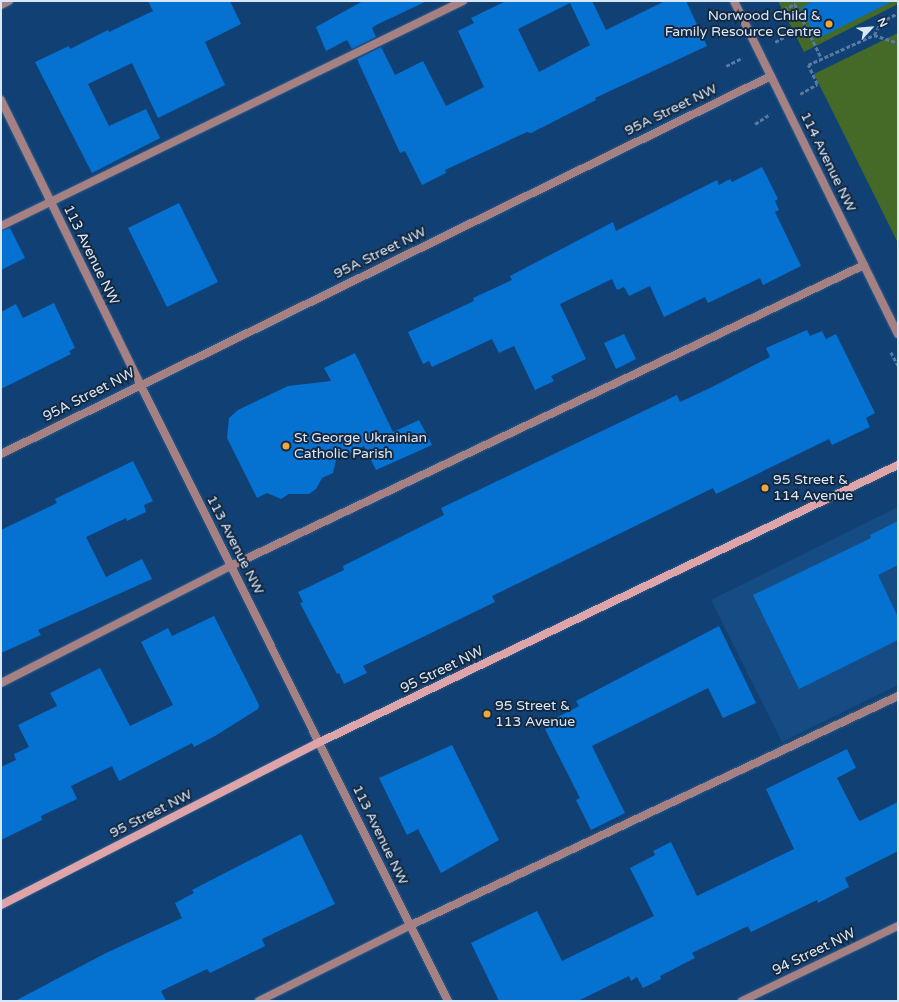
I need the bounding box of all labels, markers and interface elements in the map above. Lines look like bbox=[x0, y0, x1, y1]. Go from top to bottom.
place label: Norwood Child & Family Resource Centre bbox=[665, 8, 821, 40]
north arrow bbox=[851, 8, 891, 48]
text: N bbox=[874, 16, 890, 29]
marker: Norwood Child & Family Resource Centre bbox=[824, 19, 834, 29]
street label: 95A Street NW bbox=[622, 80, 720, 140]
street label: 114 Avenue NW bbox=[797, 109, 859, 215]
street label: 113 Avenue NW bbox=[60, 202, 122, 308]
street label: 95A Street NW bbox=[331, 223, 429, 283]
street label: 95A Street NW bbox=[40, 365, 138, 425]
place label: St George Ukrainian Catholic Parish bbox=[294, 430, 427, 462]
marker: St George Ukrainian Catholic Parish bbox=[281, 441, 291, 451]
place label: 95 Street & 114 Avenue bbox=[773, 472, 853, 504]
marker: 95 Street & 114 Avenue bbox=[760, 483, 770, 493]
street label: 113 Avenue NW bbox=[203, 493, 267, 597]
street label: 95 Street NW bbox=[398, 643, 486, 697]
place label: 95 Street & 113 Avenue bbox=[495, 698, 575, 730]
marker: 95 Street & 113 Avenue bbox=[482, 709, 492, 719]
street label: 113 Avenue NW bbox=[349, 782, 411, 888]
street label: 95 Street NW bbox=[107, 786, 195, 842]
street label: 94 Street NW bbox=[770, 925, 858, 979]

